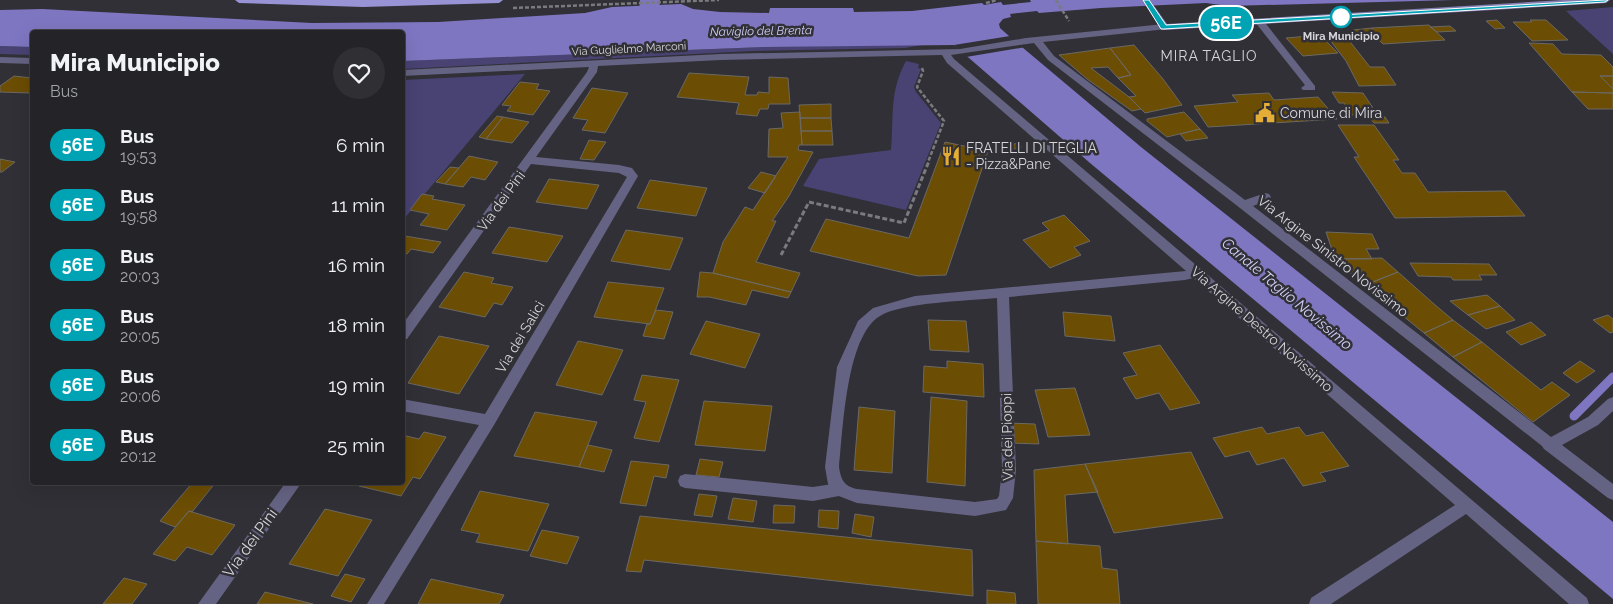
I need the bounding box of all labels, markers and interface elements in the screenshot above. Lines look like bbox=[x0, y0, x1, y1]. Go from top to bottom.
marker: Mira Municipio bbox=[1330, 6, 1352, 28]
line badge: 56E bbox=[1197, 7, 1255, 39]
text: 56E bbox=[1210, 12, 1242, 33]
water label: Naviglio del Brenta bbox=[710, 23, 812, 39]
place label: Mira Municipio bbox=[1303, 30, 1380, 43]
street label: Via Guglielmo Marconi bbox=[571, 40, 687, 58]
button: heart bbox=[333, 47, 385, 99]
text: Mira Municipio bbox=[50, 48, 220, 77]
district label: MIRA TAGLIO bbox=[1161, 48, 1257, 64]
text: Bus bbox=[50, 82, 78, 101]
public building icon: Comune di Mira bbox=[1254, 102, 1276, 124]
place label: Comune di Mira bbox=[1280, 105, 1382, 121]
text: Bus bbox=[120, 125, 154, 147]
text: 56E bbox=[62, 134, 93, 155]
text: 6 min bbox=[336, 134, 385, 156]
place label: FRATELLI DI TEGLIA - Pizza&Pane bbox=[966, 140, 1097, 172]
restaurant icon: FRATELLI DI TEGLIA - Pizza&Pane bbox=[940, 145, 962, 167]
text: 19:53 bbox=[120, 147, 157, 166]
street label: Via dei Pini bbox=[474, 168, 528, 234]
text: Bus bbox=[120, 185, 154, 207]
street label: Via Argine Sinistro Novissimo bbox=[1254, 192, 1412, 320]
text: 56E bbox=[62, 194, 93, 215]
text: 11 min bbox=[331, 194, 385, 216]
text: 19:58 bbox=[120, 207, 157, 226]
water label: Canale Taglio Novissimo bbox=[1218, 234, 1356, 354]
text: Bus bbox=[120, 245, 154, 267]
text: 56E bbox=[62, 254, 93, 275]
text: 16 min bbox=[328, 254, 385, 276]
street label: Via Argine Destro Novissimo bbox=[1188, 263, 1336, 395]
text: 20:03 bbox=[120, 267, 159, 286]
street label: Via dei Salici bbox=[492, 298, 548, 376]
text: Bus bbox=[120, 305, 154, 327]
text: 56E bbox=[62, 314, 93, 335]
text: 18 min bbox=[328, 314, 385, 336]
text: 20:05 bbox=[120, 327, 160, 346]
text: Bus bbox=[120, 365, 154, 387]
text: 56E bbox=[62, 374, 93, 395]
text: 19 min bbox=[328, 374, 385, 396]
text: 20:06 bbox=[120, 387, 161, 406]
street label: Via dei Pioppi bbox=[998, 393, 1016, 481]
text: Bus bbox=[120, 425, 154, 447]
text: 56E bbox=[62, 434, 93, 455]
text: 25 min bbox=[327, 434, 385, 456]
text: 20:12 bbox=[120, 447, 156, 466]
street label: Via dei Pini bbox=[219, 505, 281, 581]

